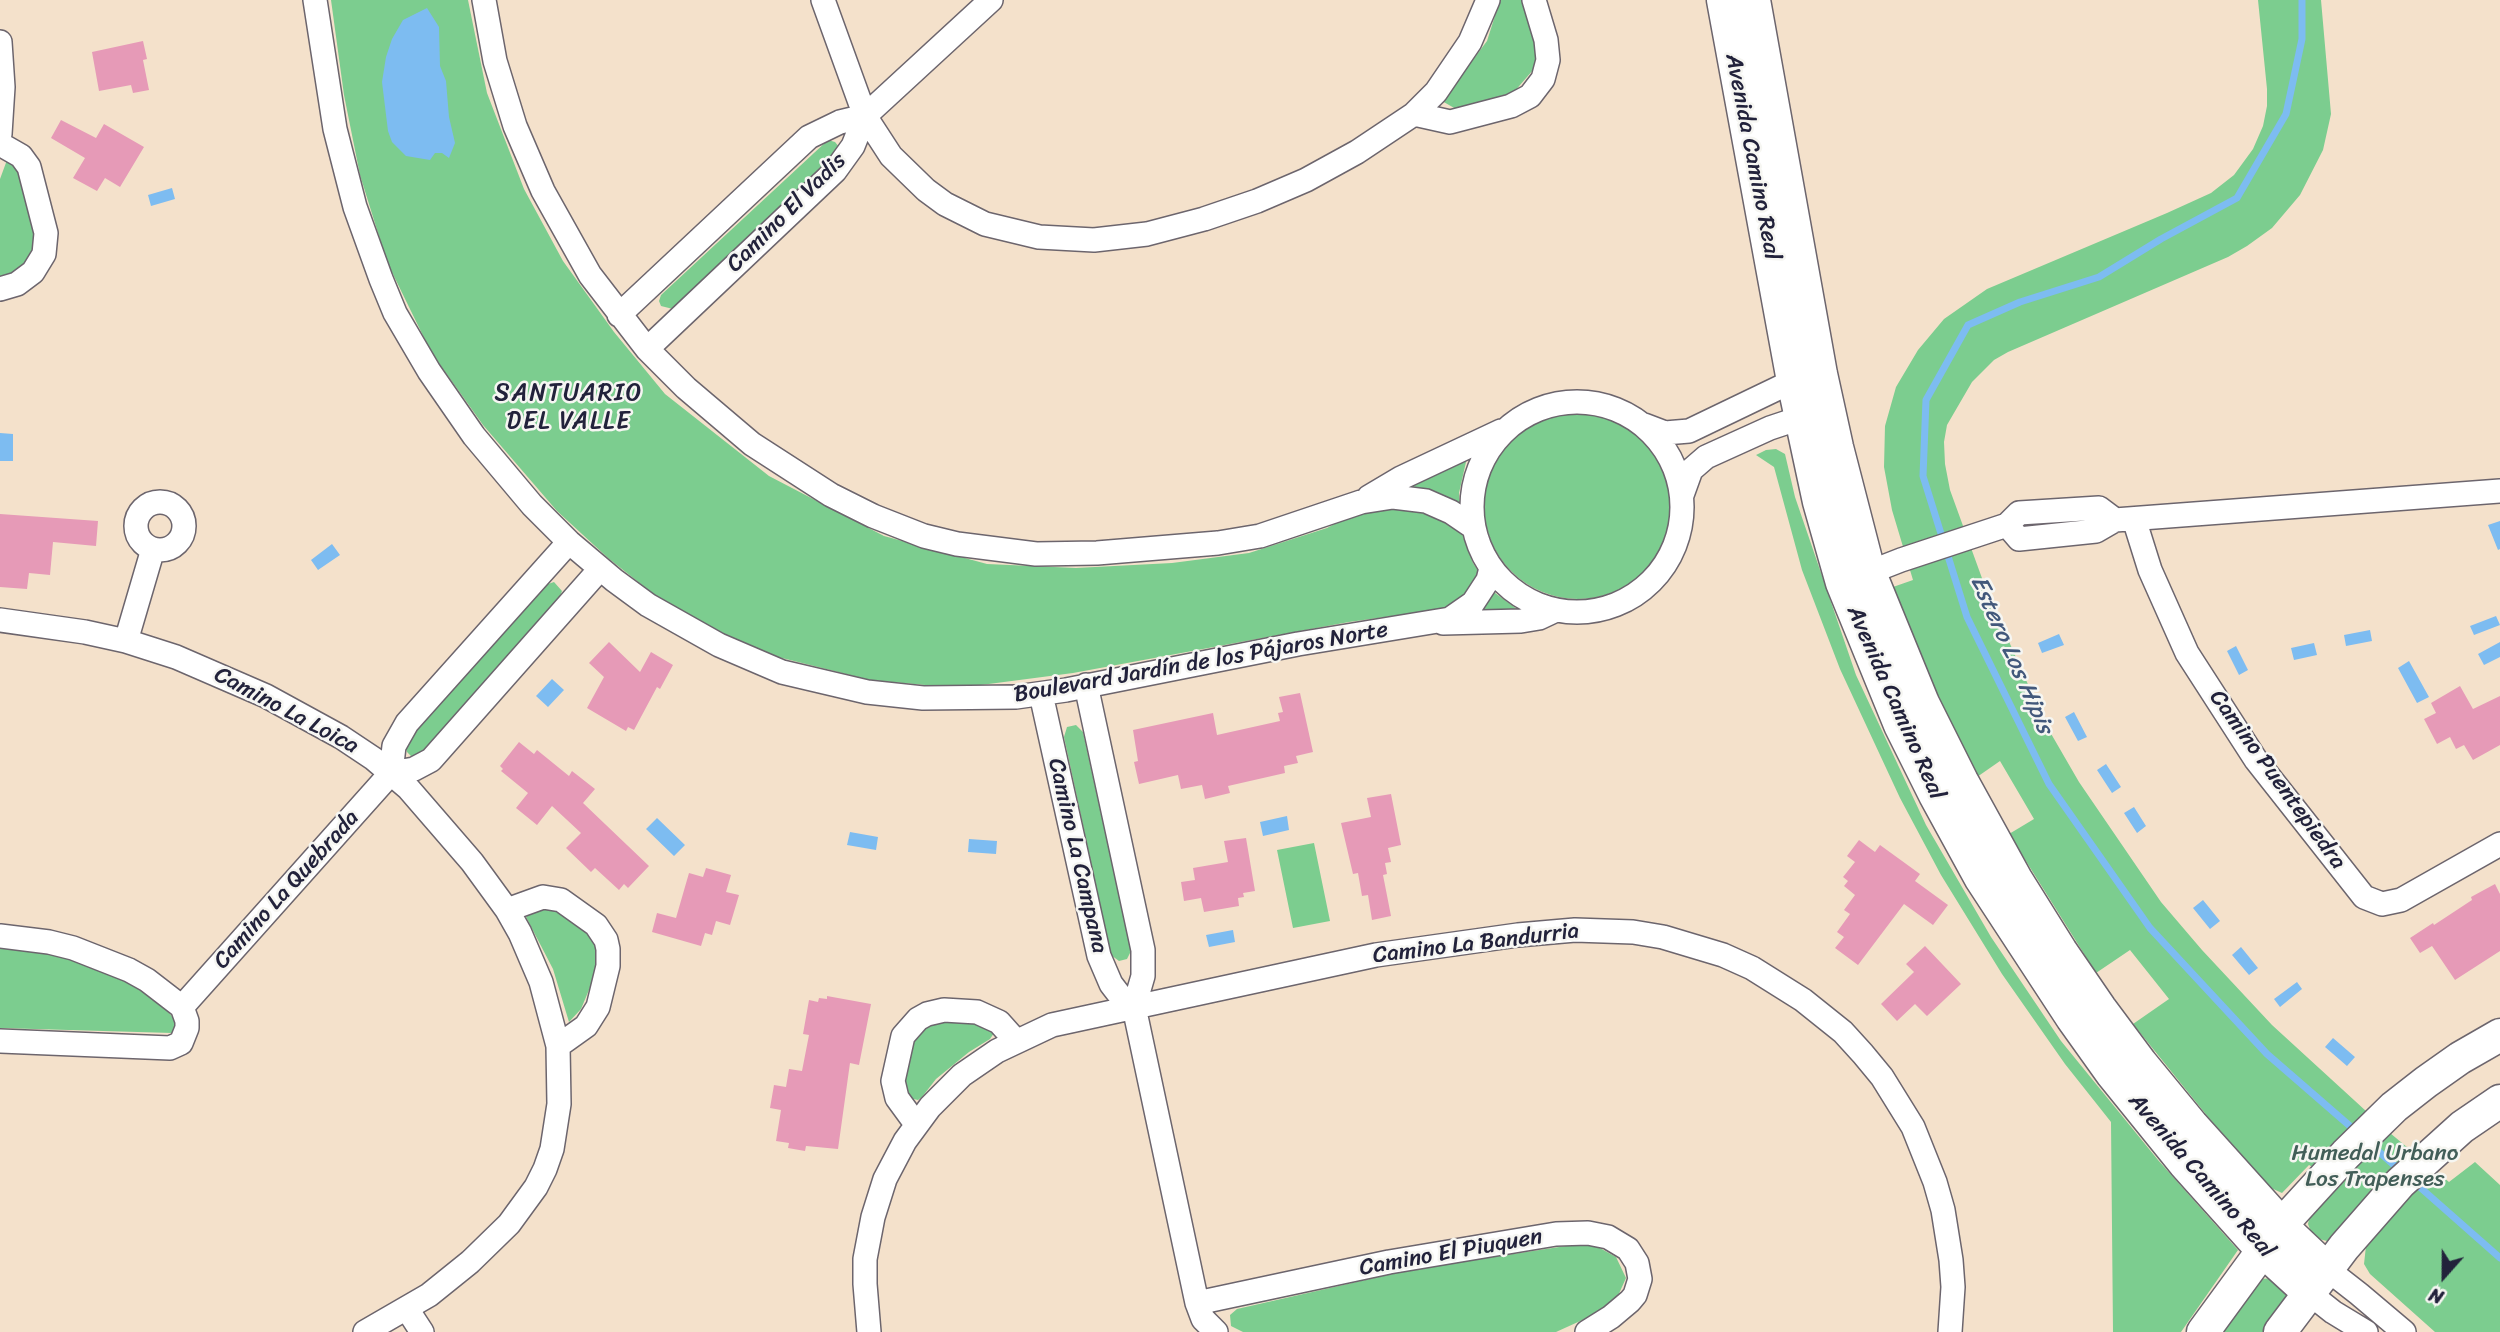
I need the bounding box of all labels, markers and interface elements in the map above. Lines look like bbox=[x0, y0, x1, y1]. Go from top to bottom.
street label: Avenida Camino Real bbox=[1718, 52, 1786, 262]
street label: Camino El Vadis bbox=[722, 148, 852, 278]
district label: SANTUARIO DEL VALLE bbox=[496, 380, 642, 436]
water label: Estero Los Hipis bbox=[1963, 572, 2059, 738]
street label: Avenida Camino Real bbox=[1840, 602, 1950, 804]
street label: Boulevard Jardín de los Pájaros Norte bbox=[1012, 616, 1390, 710]
street label: Camino La Loica bbox=[209, 661, 363, 761]
street label: Camino Puentepiedra bbox=[2203, 685, 2351, 875]
street label: Camino La Campana bbox=[1041, 756, 1113, 956]
street label: Camino La Quebrada bbox=[208, 805, 366, 975]
street label: Camino La Bandurria bbox=[1371, 918, 1581, 970]
street label: Avenida Camino Real bbox=[2122, 1088, 2280, 1264]
park label: Humedal Urbano Los Trapenses bbox=[2292, 1140, 2458, 1194]
street label: Camino El Piuquen bbox=[1357, 1223, 1545, 1283]
north arrow bbox=[2409, 1241, 2479, 1311]
text: N bbox=[2424, 1278, 2448, 1314]

